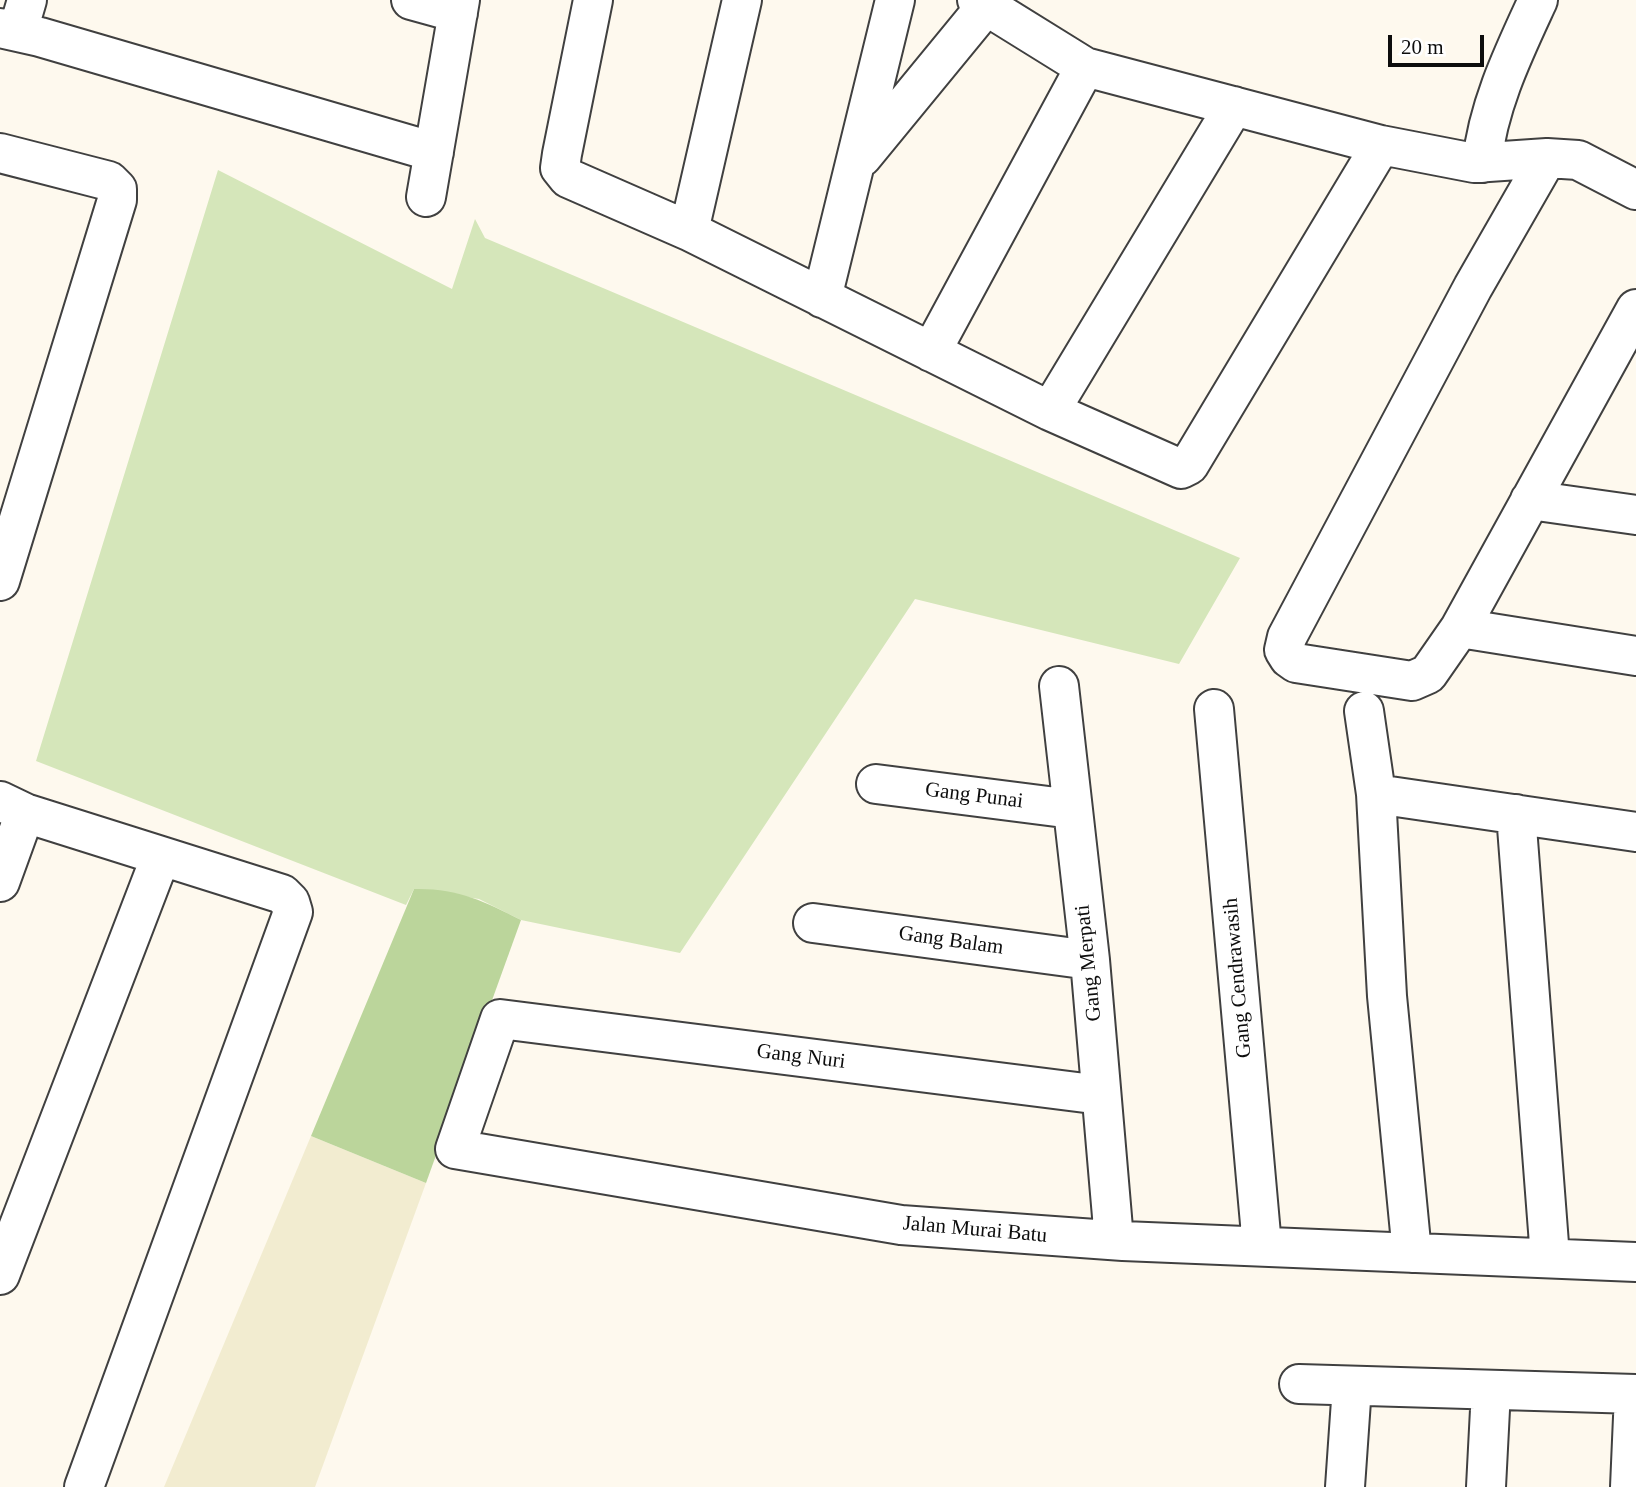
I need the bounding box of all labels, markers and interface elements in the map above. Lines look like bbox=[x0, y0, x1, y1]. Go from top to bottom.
scale bar bbox=[1391, 21, 1487, 65]
text: 20 m bbox=[1401, 35, 1444, 59]
street label: Gang Punai bbox=[924, 777, 1024, 815]
street label: Gang Cendrawasih bbox=[1218, 897, 1258, 1059]
street label: Gang Merpati bbox=[1070, 903, 1108, 1023]
street label: Gang Balam bbox=[897, 921, 1005, 961]
street label: Gang Nuri bbox=[755, 1039, 847, 1075]
street label: Jalan Murai Batu bbox=[902, 1211, 1048, 1249]

